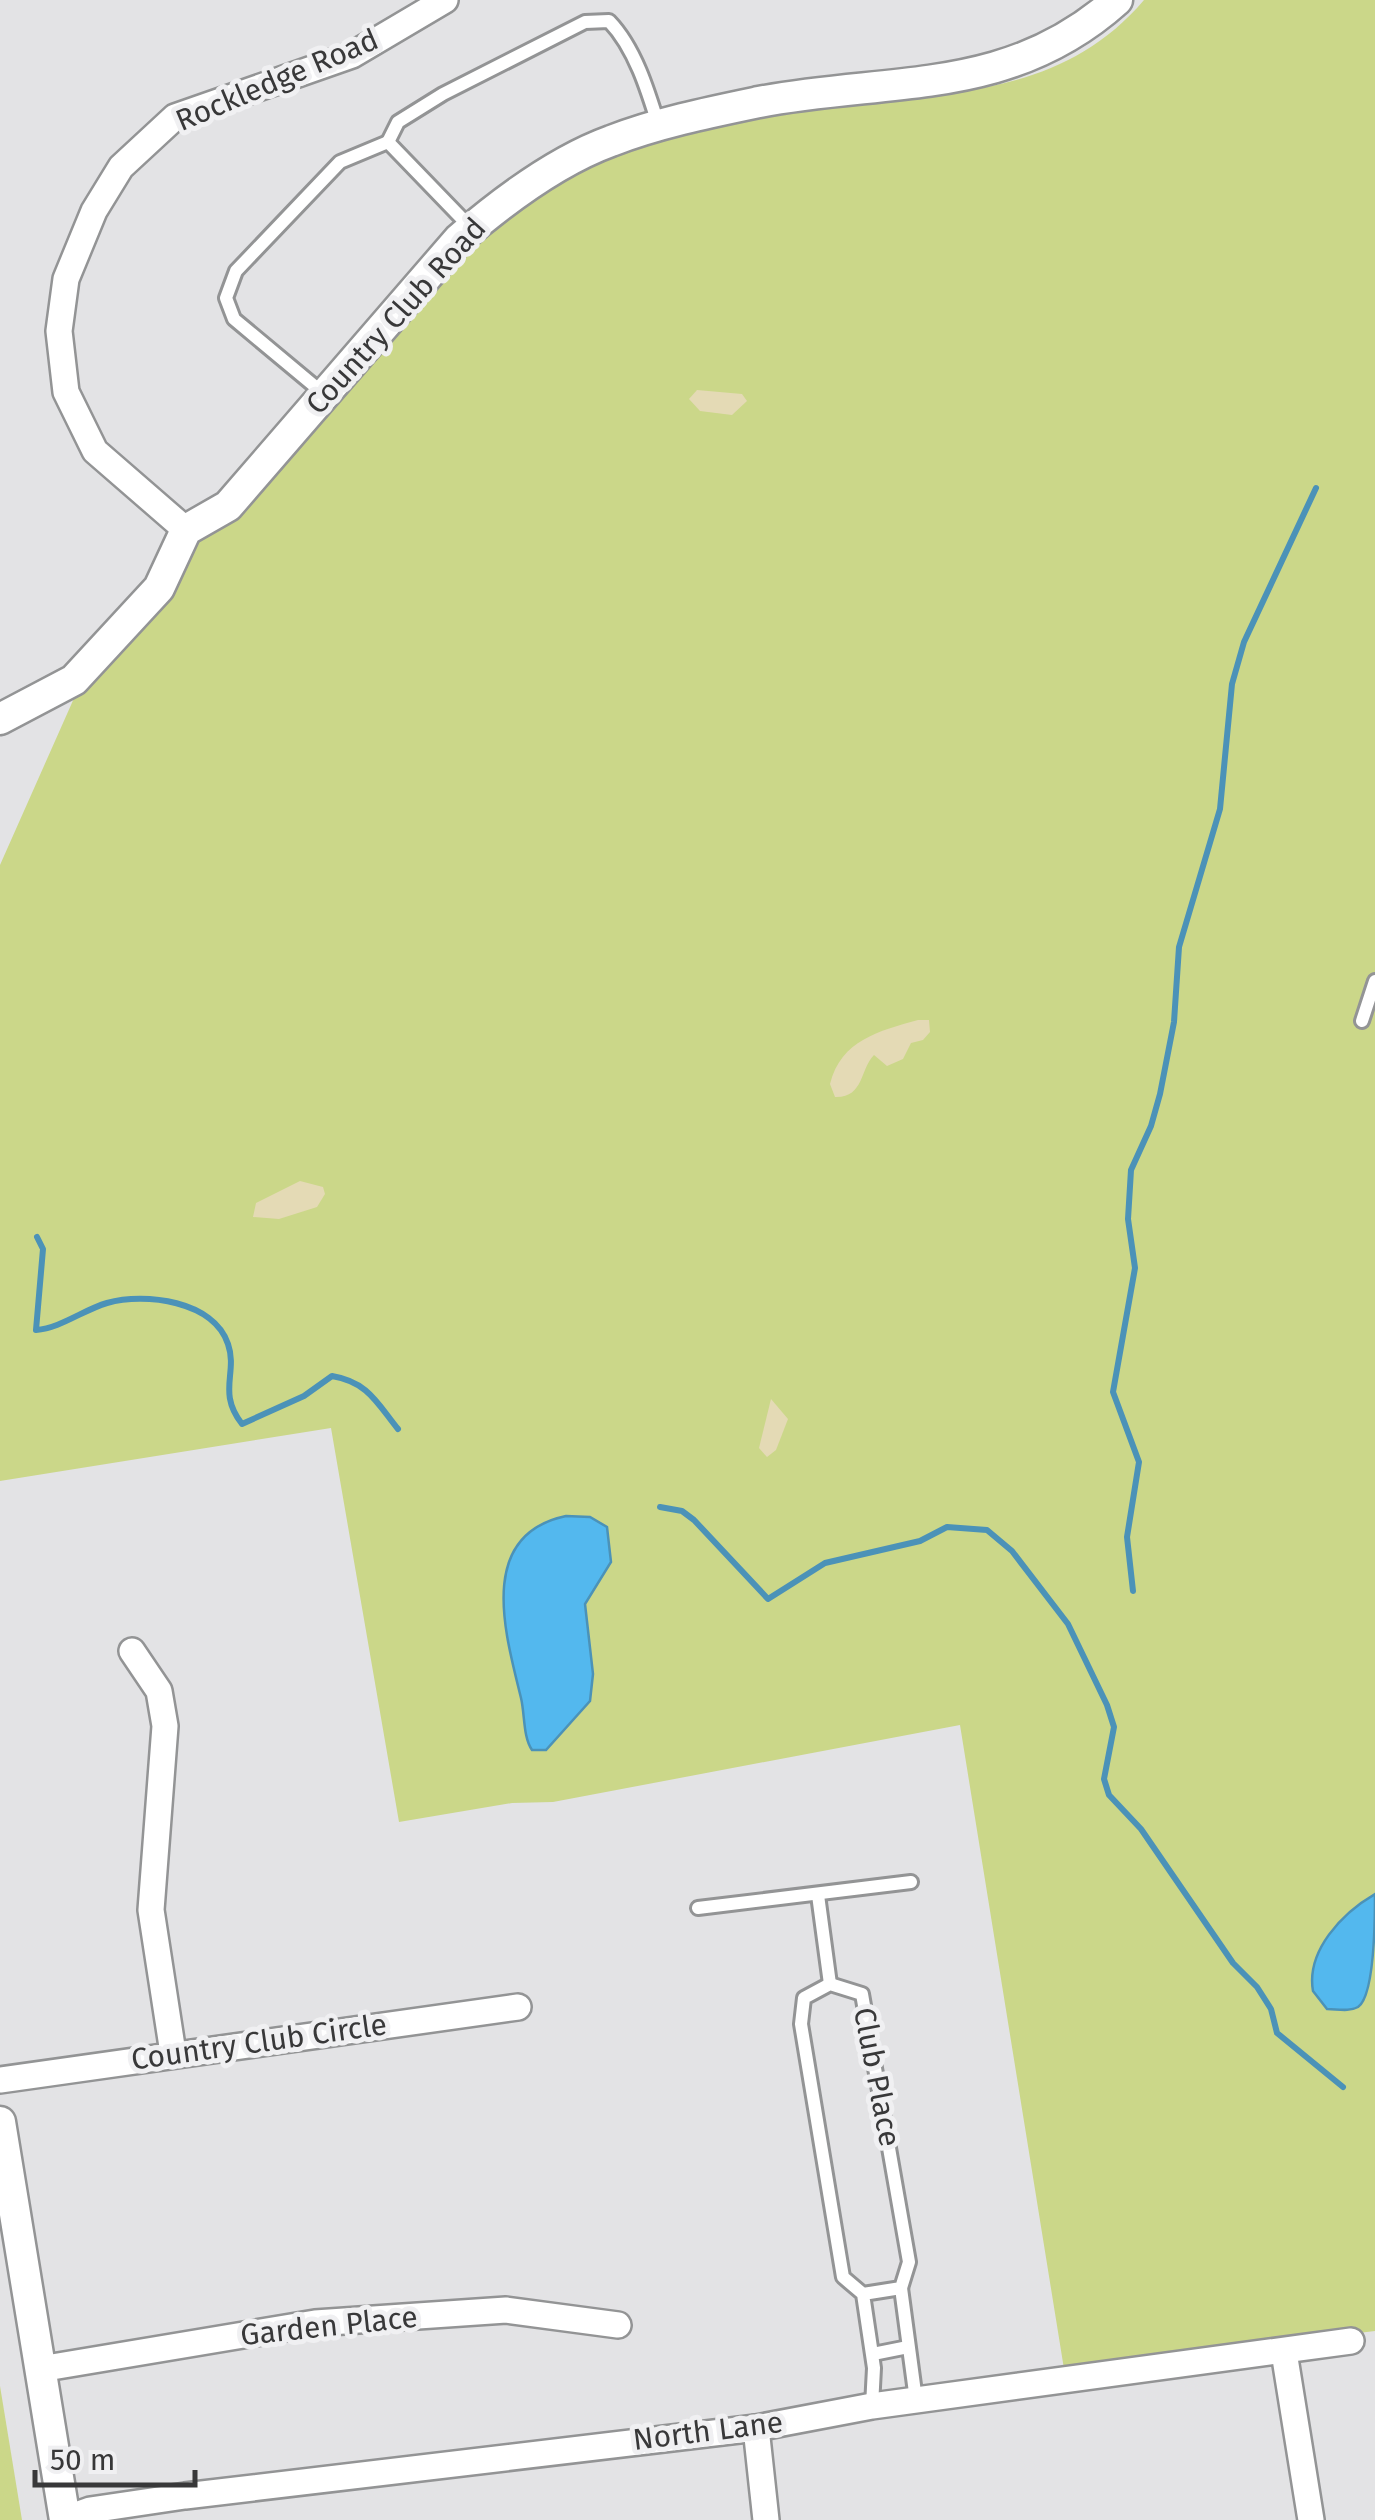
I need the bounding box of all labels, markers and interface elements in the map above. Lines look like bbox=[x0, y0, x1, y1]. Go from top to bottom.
street label: Rockledge Road bbox=[170, 21, 384, 139]
street label: Country Club Road bbox=[298, 210, 494, 422]
street label: Club Place bbox=[846, 2005, 908, 2149]
street label: Country Club Circle bbox=[129, 2006, 389, 2078]
street label: Garden Place bbox=[239, 2299, 419, 2353]
street label: North Lane bbox=[631, 2404, 785, 2458]
scale bar bbox=[35, 2425, 195, 2487]
text: 50 m bbox=[50, 2442, 115, 2478]

